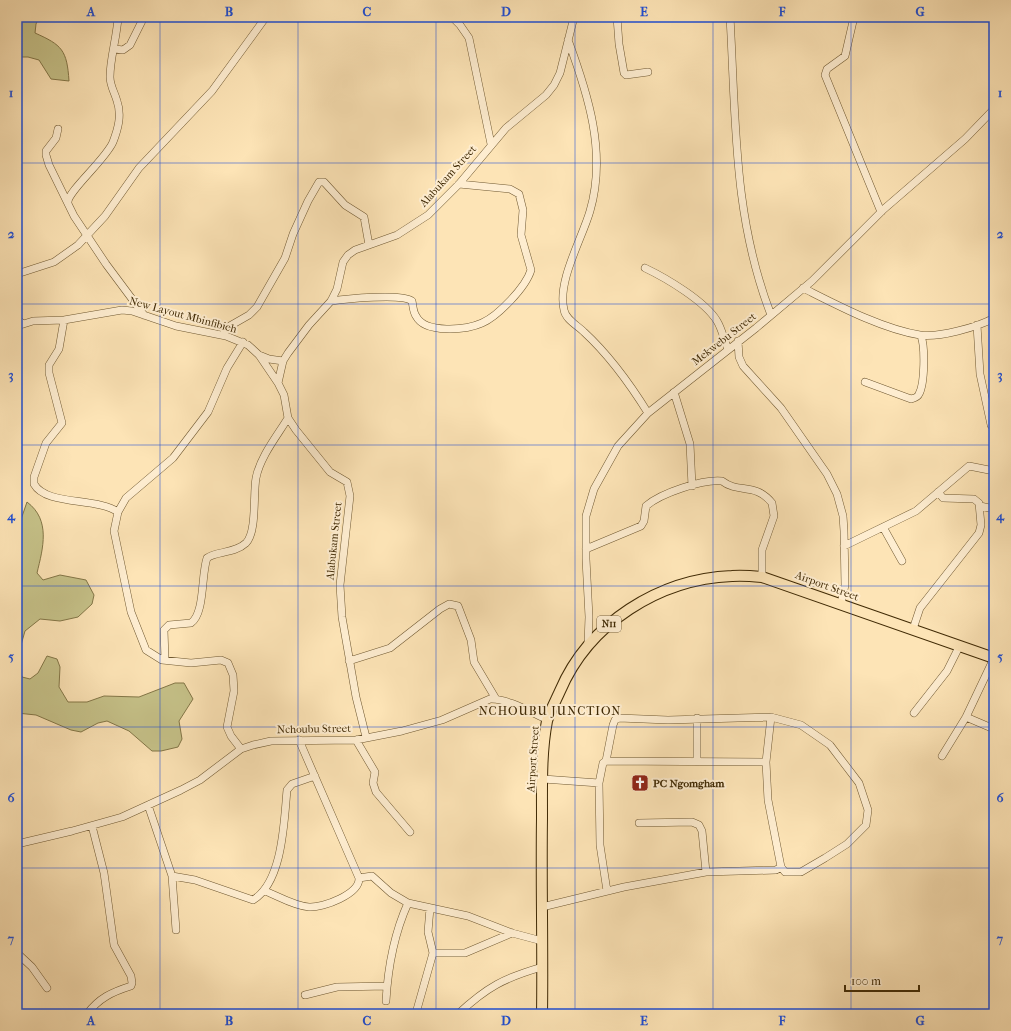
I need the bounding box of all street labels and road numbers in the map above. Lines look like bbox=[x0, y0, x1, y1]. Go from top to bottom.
street label: Alabukam Street bbox=[416, 142, 479, 210]
street label: New Layout Mbinfibieh bbox=[128, 294, 239, 336]
street label: Mekwebu Street bbox=[689, 310, 759, 368]
street label: Alabukam Street bbox=[323, 501, 345, 582]
street label: Airport Street bbox=[792, 568, 861, 604]
road number: N11 bbox=[597, 616, 621, 632]
street label: Nchoubu Street bbox=[277, 722, 351, 736]
street label: Airport Street bbox=[524, 725, 542, 794]

